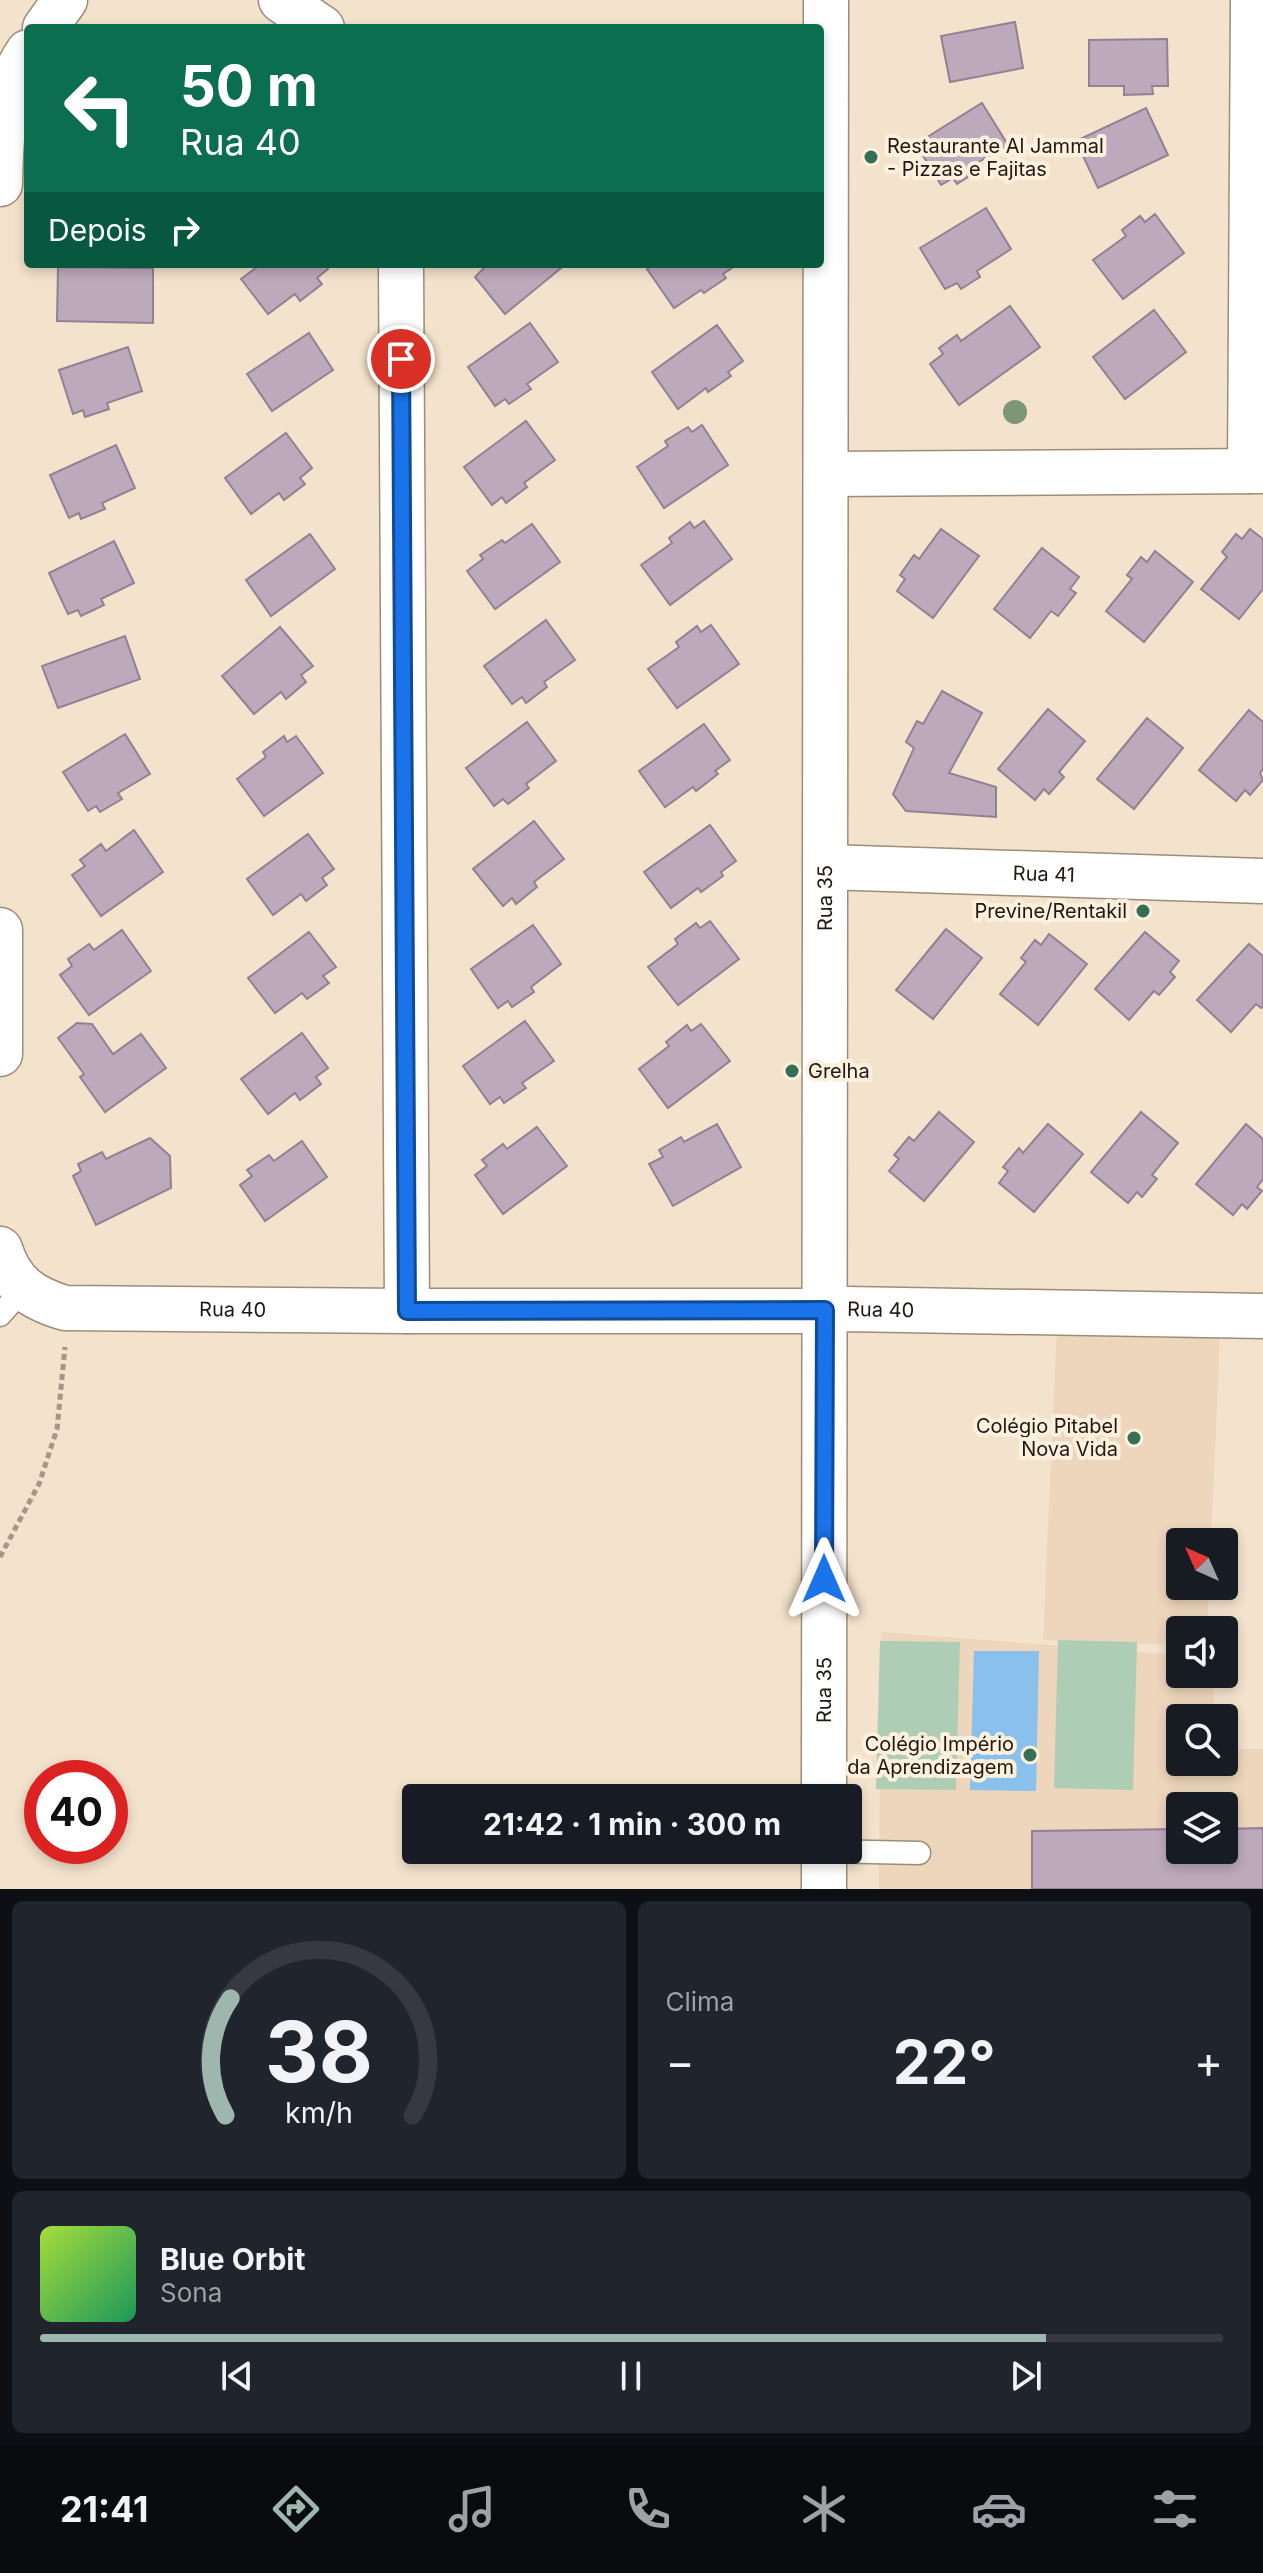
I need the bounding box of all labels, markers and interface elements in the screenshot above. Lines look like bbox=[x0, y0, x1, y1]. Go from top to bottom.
text: 50 m bbox=[180, 52, 318, 120]
icon: left bbox=[48, 56, 152, 160]
text: Rua 40 bbox=[180, 120, 301, 164]
place label: Restaurante Al Jammal - Pizzas e Fajitas bbox=[887, 134, 1104, 181]
marker: Restaurante Al Jammal - Pizzas e Fajitas bbox=[862, 148, 880, 166]
icon: right bbox=[163, 208, 207, 252]
text: Depois bbox=[48, 212, 147, 248]
pin bbox=[367, 325, 435, 393]
icon: arrive bbox=[379, 337, 423, 381]
street label: Rua 41 bbox=[1012, 861, 1075, 887]
street label: Rua 35 bbox=[813, 865, 837, 931]
place label: Previne/Rentakil bbox=[974, 899, 1127, 923]
marker: Previne/Rentakil bbox=[1134, 902, 1152, 920]
place label: Grelha bbox=[808, 1059, 870, 1083]
marker: Grelha bbox=[783, 1062, 801, 1080]
street label: Rua 40 bbox=[199, 1297, 266, 1322]
street label: Rua 40 bbox=[847, 1297, 914, 1322]
place label: Colégio Pitabel Nova Vida bbox=[976, 1414, 1118, 1461]
marker: Colégio Pitabel Nova Vida bbox=[1125, 1429, 1143, 1447]
north arrow bbox=[1166, 1528, 1238, 1600]
map controls bbox=[1166, 1528, 1238, 1864]
position arrow bbox=[782, 1537, 866, 1621]
button: sound bbox=[1166, 1616, 1238, 1688]
street label: Rua 35 bbox=[812, 1657, 836, 1723]
button: search bbox=[1166, 1704, 1238, 1776]
place label: Colégio Império da Aprendizagem bbox=[847, 1732, 1014, 1779]
marker: Colégio Império da Aprendizagem bbox=[1021, 1746, 1039, 1764]
speed limit sign: 40 bbox=[24, 1760, 128, 1864]
button: layers bbox=[1166, 1792, 1238, 1864]
text: 21:42 · 1 min · 300 m bbox=[483, 1806, 781, 1842]
text: Clima bbox=[666, 1986, 734, 2017]
text: 38 bbox=[265, 2001, 373, 2102]
text: 22° bbox=[893, 2026, 996, 2098]
text: − bbox=[666, 2035, 695, 2089]
text: + bbox=[1194, 2035, 1223, 2089]
text: km/h bbox=[285, 2095, 353, 2130]
text: Blue Orbit bbox=[160, 2241, 305, 2277]
text: Sona bbox=[160, 2277, 222, 2308]
icon: previous bbox=[215, 2354, 259, 2398]
icon: pause bbox=[609, 2354, 653, 2398]
icon: next bbox=[1004, 2354, 1048, 2398]
icon: directions bbox=[268, 2481, 324, 2537]
icon: music bbox=[444, 2481, 500, 2537]
icon: phone bbox=[620, 2481, 676, 2537]
icon: climate bbox=[796, 2481, 852, 2537]
icon: car bbox=[971, 2481, 1027, 2537]
icon: filters bbox=[1147, 2481, 1203, 2537]
text: 21:41 bbox=[60, 2487, 149, 2531]

